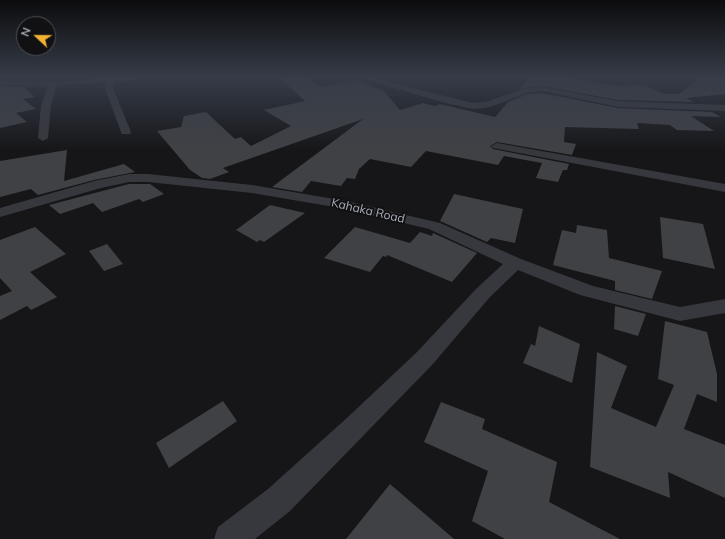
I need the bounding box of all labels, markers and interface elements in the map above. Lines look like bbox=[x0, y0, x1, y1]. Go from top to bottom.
north arrow bbox=[16, 16, 56, 56]
text: N bbox=[18, 25, 34, 38]
street label: Kahaka Road bbox=[330, 196, 406, 226]

